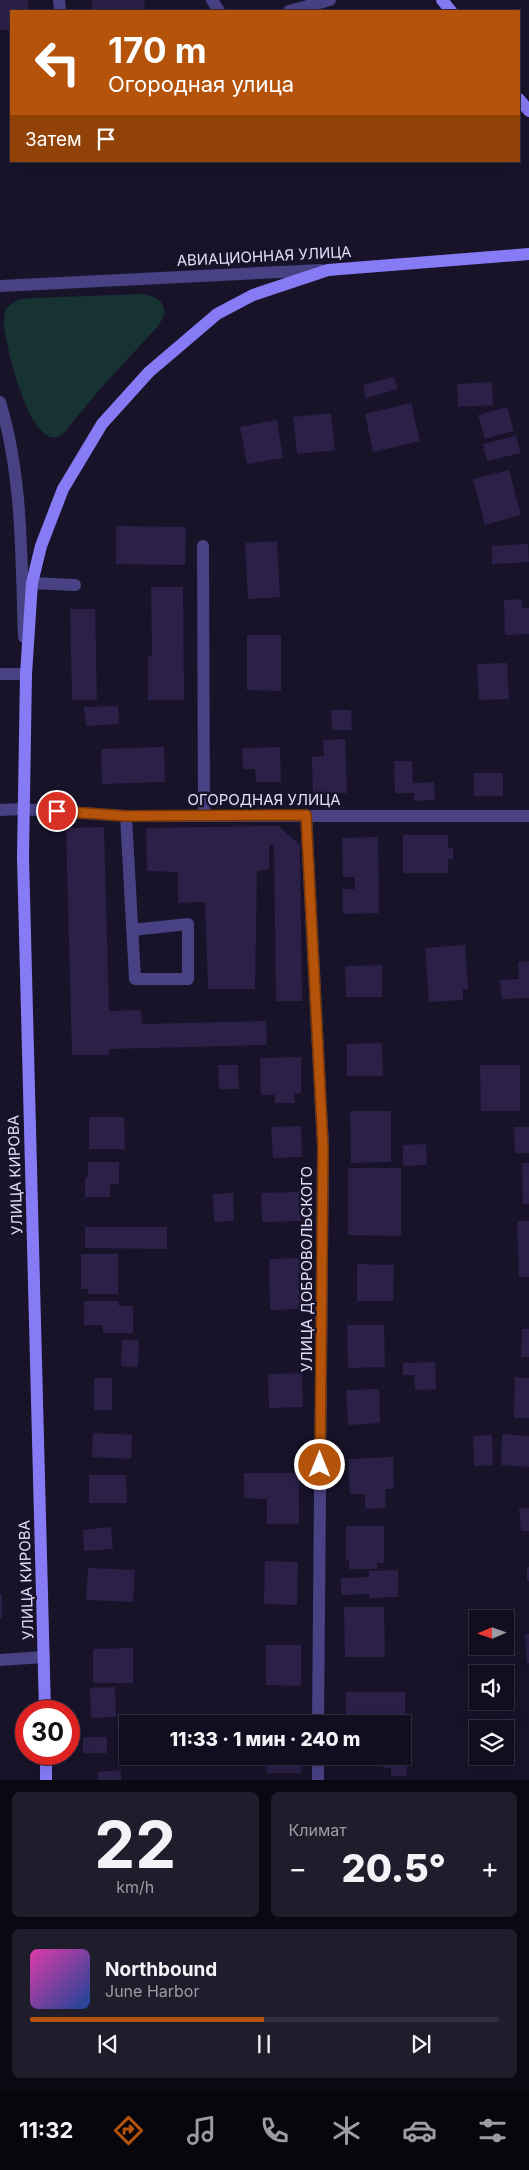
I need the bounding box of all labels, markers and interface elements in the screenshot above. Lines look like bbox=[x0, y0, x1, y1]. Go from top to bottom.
text: 170 m bbox=[108, 29, 207, 71]
icon: left bbox=[25, 30, 90, 95]
text: Огородная улица bbox=[108, 71, 294, 97]
icon: arrive bbox=[92, 125, 120, 153]
text: Затем bbox=[25, 128, 82, 151]
street label: АВИАЦИОННАЯ УЛИЦА bbox=[176, 242, 352, 270]
pin bbox=[36, 790, 78, 832]
street label: ОГОРОДНАЯ УЛИЦА bbox=[188, 790, 341, 809]
icon: arrive bbox=[43, 797, 71, 825]
street label: УЛИЦА КИРОВА bbox=[3, 1115, 27, 1235]
street label: УЛИЦА ДОБРОВОЛЬСКОГО bbox=[297, 1166, 316, 1372]
position arrow bbox=[293, 1438, 345, 1490]
street label: УЛИЦА КИРОВА bbox=[14, 1520, 38, 1640]
north arrow bbox=[469, 1610, 514, 1655]
map controls bbox=[469, 1610, 514, 1765]
button: sound bbox=[469, 1665, 514, 1710]
speed limit sign: 30 bbox=[15, 1700, 80, 1765]
button: layers bbox=[469, 1720, 514, 1765]
text: 11:33 · 1 мин · 240 m bbox=[170, 1728, 360, 1751]
text: 22 bbox=[94, 1805, 176, 1884]
text: Климат bbox=[289, 1820, 347, 1840]
text: 20.5° bbox=[341, 1845, 446, 1891]
text: − bbox=[289, 1851, 307, 1885]
text: + bbox=[480, 1851, 499, 1885]
text: km/h bbox=[116, 1877, 154, 1897]
text: Northbound bbox=[105, 1958, 217, 1981]
text: June Harbor bbox=[105, 1981, 199, 2001]
icon: previous bbox=[94, 2030, 122, 2058]
icon: pause bbox=[250, 2030, 278, 2058]
icon: next bbox=[407, 2030, 435, 2058]
icon: directions bbox=[111, 2113, 146, 2148]
icon: music bbox=[184, 2113, 219, 2148]
icon: phone bbox=[257, 2113, 292, 2148]
icon: climate bbox=[329, 2113, 364, 2148]
icon: car bbox=[402, 2113, 437, 2148]
icon: filters bbox=[475, 2113, 510, 2148]
text: 11:32 bbox=[19, 2117, 73, 2143]

